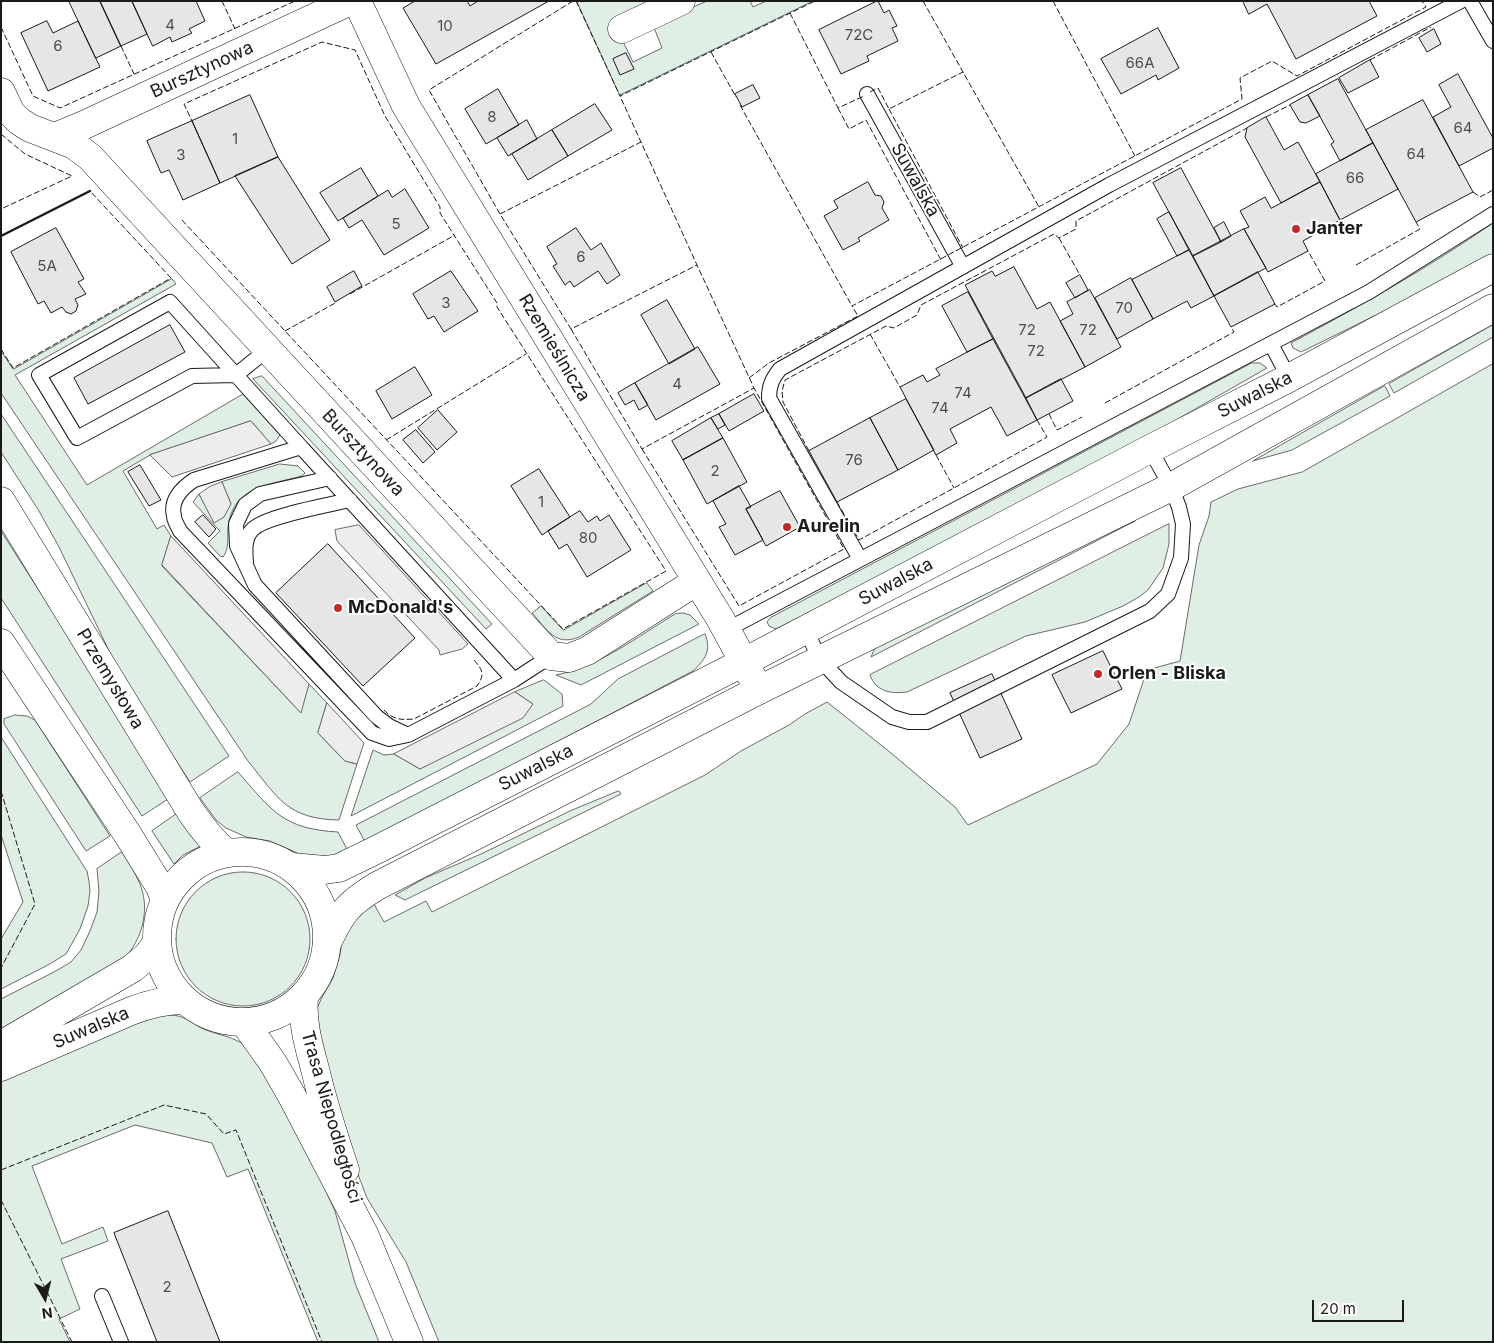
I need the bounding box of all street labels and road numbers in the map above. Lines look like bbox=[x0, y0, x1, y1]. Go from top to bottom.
street label: Bursztynowa bbox=[147, 37, 257, 103]
street label: Suwalska bbox=[886, 139, 944, 221]
street label: Rzemieślnicza bbox=[514, 290, 594, 406]
street label: Suwalska bbox=[1214, 367, 1296, 423]
street label: Bursztynowa bbox=[317, 405, 409, 501]
street label: Suwalska bbox=[855, 553, 937, 611]
street label: Przemysłowa bbox=[72, 625, 148, 733]
street label: Suwalska bbox=[495, 740, 577, 796]
street label: Suwalska bbox=[50, 1002, 132, 1054]
street label: Trasa Niepodległości bbox=[296, 1028, 366, 1206]

